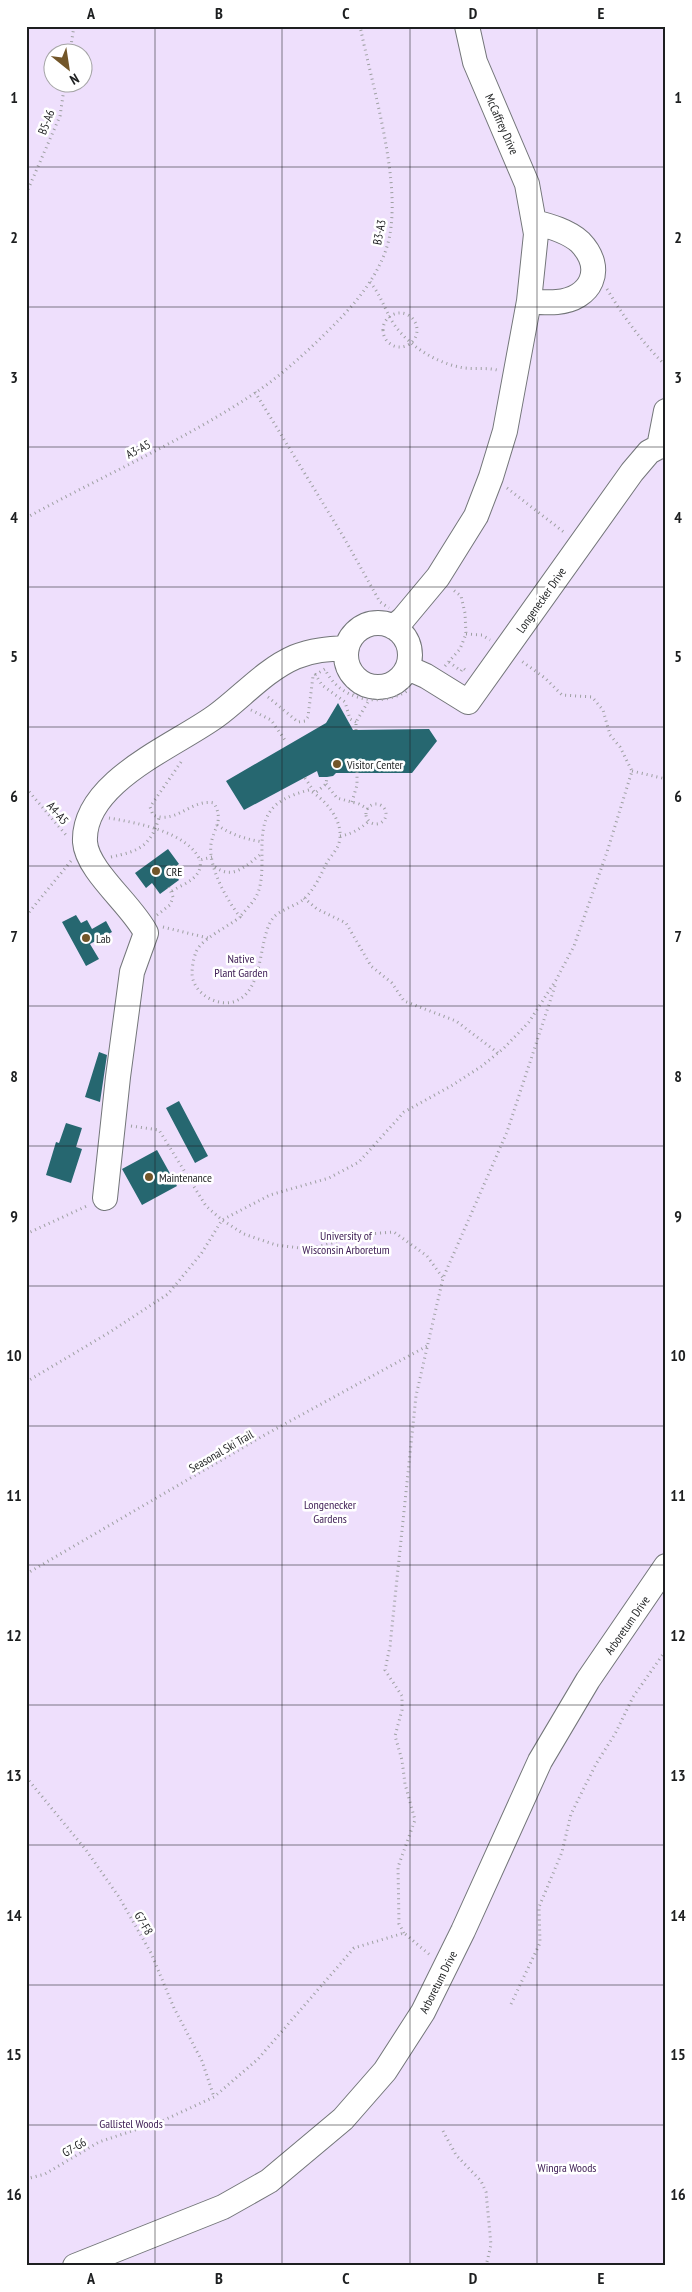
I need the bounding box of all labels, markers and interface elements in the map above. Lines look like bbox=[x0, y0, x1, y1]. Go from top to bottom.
text: A bbox=[86, 3, 96, 23]
text: B bbox=[215, 3, 223, 23]
text: C bbox=[342, 3, 350, 23]
text: D bbox=[469, 3, 478, 23]
text: E bbox=[598, 3, 605, 23]
north arrow bbox=[42, 42, 92, 92]
text: N bbox=[67, 70, 82, 89]
text: 1 bbox=[10, 87, 18, 107]
text: 1 bbox=[674, 87, 682, 107]
street label: McCaffrey Drive bbox=[482, 91, 522, 157]
street label: B5-A6 bbox=[34, 107, 58, 137]
street label: B3-A3 bbox=[369, 218, 389, 246]
text: 2 bbox=[10, 227, 18, 247]
text: 2 bbox=[674, 227, 682, 247]
text: 3 bbox=[10, 367, 18, 387]
text: 3 bbox=[674, 367, 682, 387]
street label: A3-A5 bbox=[123, 436, 153, 462]
text: 4 bbox=[10, 507, 18, 527]
text: 4 bbox=[674, 507, 682, 527]
street label: Longenecker Drive bbox=[513, 564, 569, 636]
text: 5 bbox=[10, 646, 18, 666]
text: 5 bbox=[674, 646, 682, 666]
place label: Visitor Center bbox=[346, 757, 404, 772]
marker: Visitor Center bbox=[331, 758, 343, 770]
text: 6 bbox=[10, 786, 18, 806]
text: 6 bbox=[674, 786, 682, 806]
street label: A4-A5 bbox=[44, 798, 72, 828]
place label: CRE bbox=[166, 864, 182, 879]
marker: CRE bbox=[150, 865, 162, 877]
text: 7 bbox=[10, 926, 18, 946]
text: 7 bbox=[674, 926, 682, 946]
place label: Lab bbox=[96, 931, 111, 946]
marker: Lab bbox=[80, 932, 92, 944]
park label: Native Plant Garden bbox=[214, 951, 268, 980]
text: 8 bbox=[10, 1066, 18, 1086]
text: 8 bbox=[674, 1066, 682, 1086]
place label: Maintenance bbox=[159, 1170, 212, 1185]
marker: Maintenance bbox=[143, 1171, 155, 1183]
text: 9 bbox=[10, 1206, 18, 1226]
text: 9 bbox=[674, 1206, 682, 1226]
park label: University of Wisconsin Arboretum bbox=[302, 1228, 390, 1257]
text: 10 bbox=[6, 1345, 22, 1365]
text: 10 bbox=[670, 1345, 686, 1365]
street label: Seasonal Ski Trail bbox=[186, 1426, 256, 1475]
text: 11 bbox=[6, 1485, 22, 1505]
text: 11 bbox=[670, 1485, 686, 1505]
park label: Longenecker Gardens bbox=[304, 1497, 357, 1526]
street label: Arboretum Drive bbox=[601, 1593, 653, 1657]
text: 12 bbox=[6, 1625, 22, 1645]
text: 12 bbox=[670, 1625, 686, 1645]
text: 13 bbox=[6, 1765, 22, 1785]
text: 13 bbox=[670, 1765, 686, 1785]
text: 14 bbox=[6, 1905, 22, 1925]
text: 14 bbox=[670, 1905, 686, 1925]
street label: G7-F8 bbox=[131, 1909, 157, 1937]
street label: Arboretum Drive bbox=[416, 1948, 460, 2016]
text: 15 bbox=[6, 2044, 22, 2064]
text: 15 bbox=[670, 2044, 686, 2064]
park label: Gallistel Woods bbox=[99, 2116, 163, 2131]
street label: G7-G6 bbox=[59, 2134, 89, 2160]
park label: Wingra Woods bbox=[538, 2160, 596, 2175]
text: 16 bbox=[6, 2184, 22, 2204]
text: 16 bbox=[670, 2184, 686, 2204]
text: A bbox=[86, 2268, 96, 2288]
text: B bbox=[215, 2268, 223, 2288]
text: C bbox=[342, 2268, 350, 2288]
text: D bbox=[469, 2268, 478, 2288]
text: E bbox=[598, 2268, 605, 2288]

